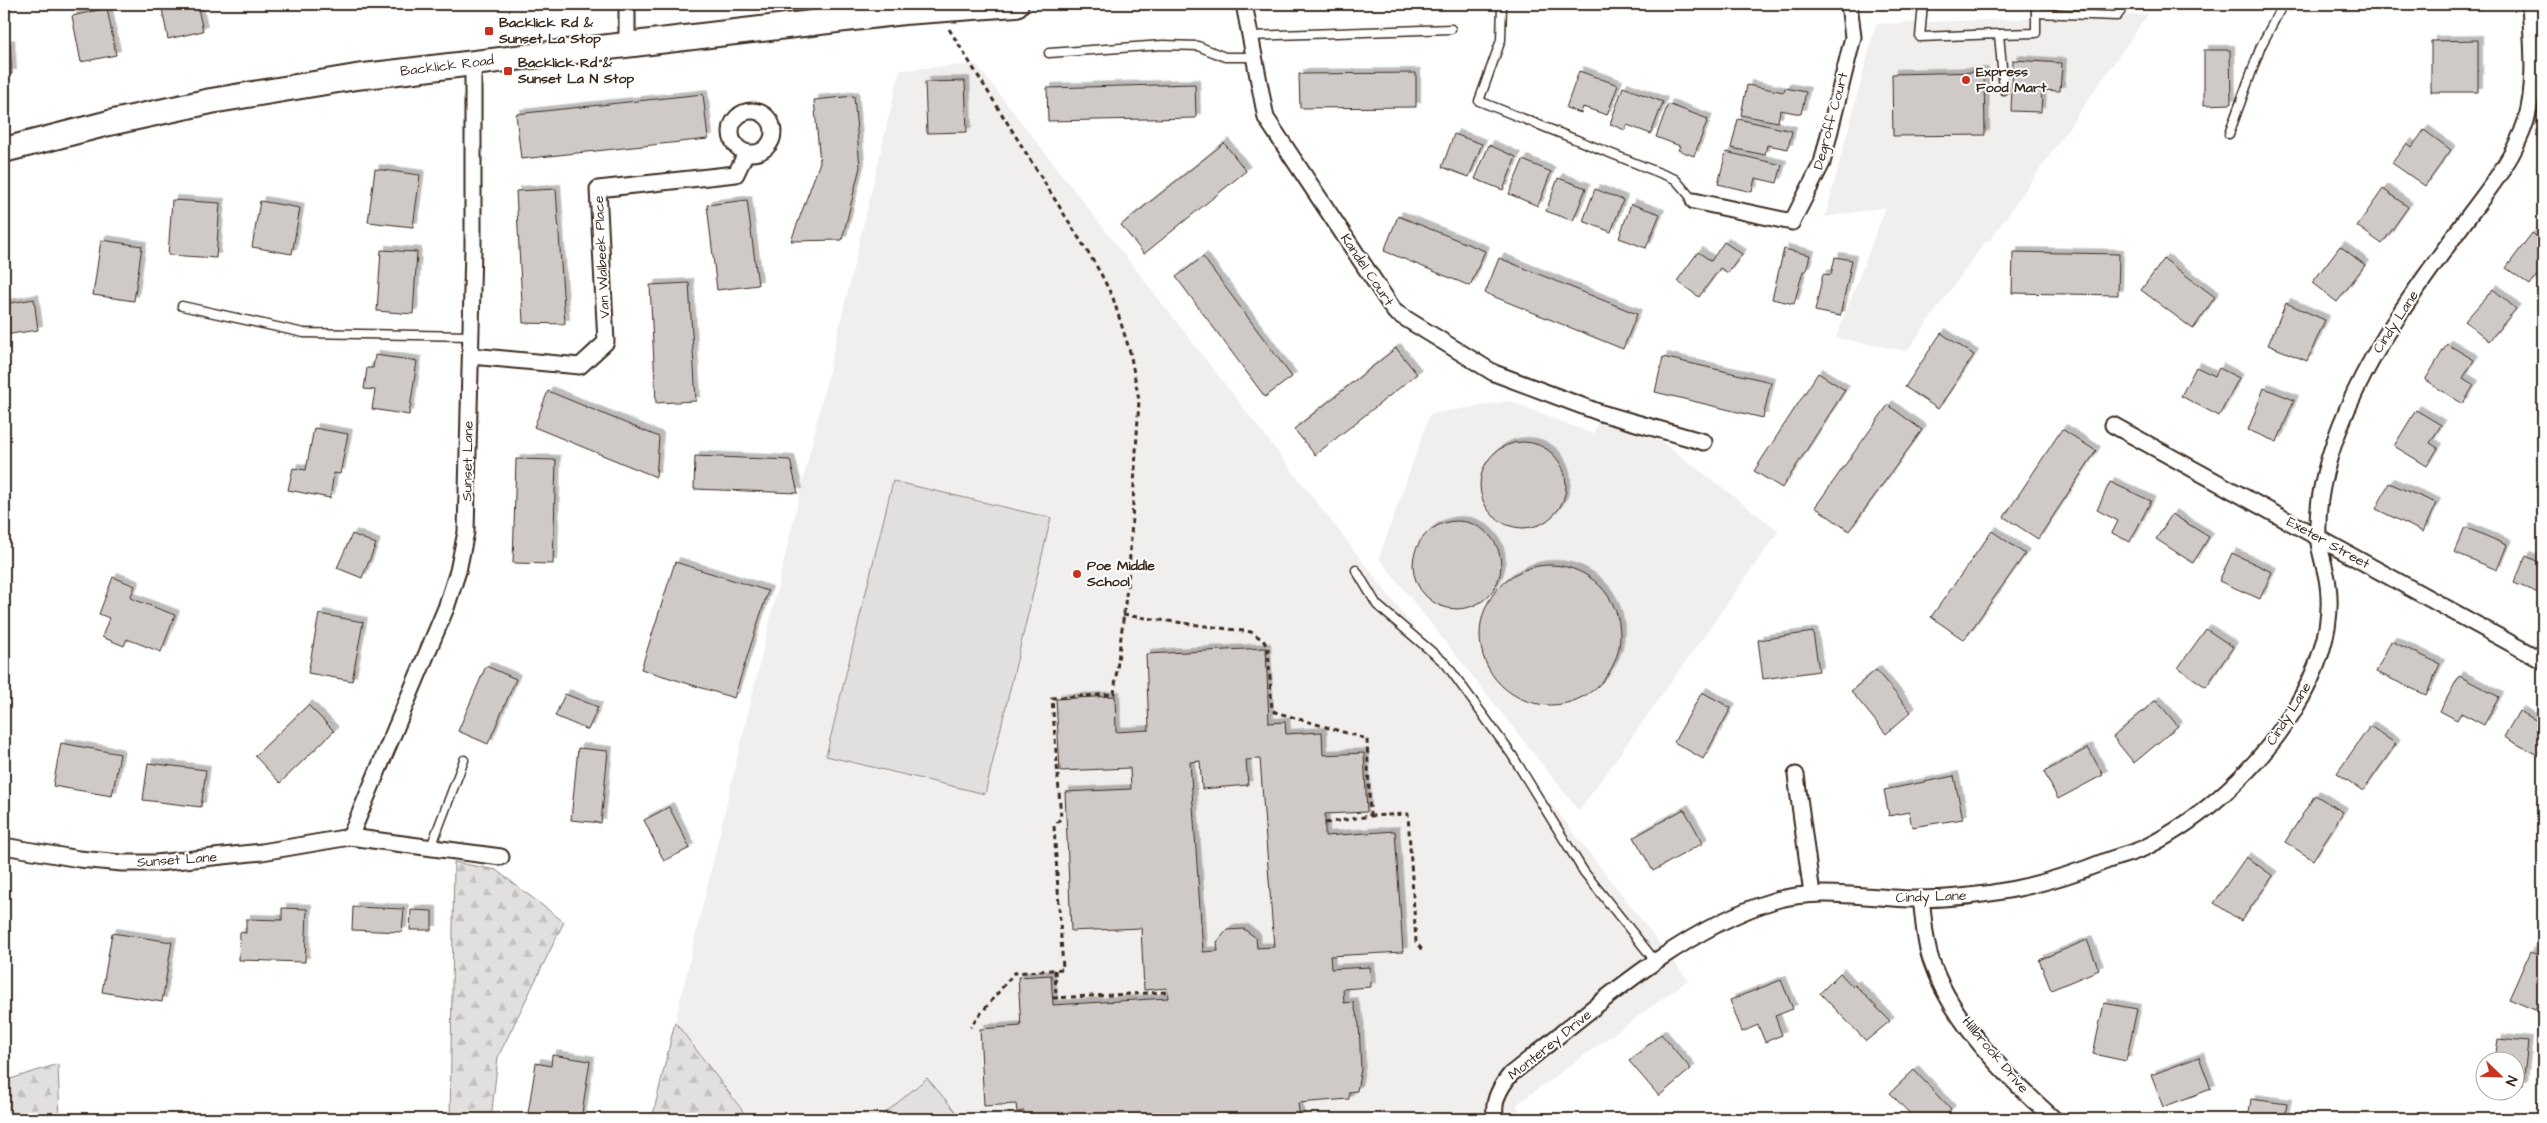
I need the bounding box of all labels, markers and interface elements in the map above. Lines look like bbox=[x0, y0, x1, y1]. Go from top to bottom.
place label: Backlick Rd & Sunset La Stop bbox=[498, 13, 601, 49]
marker: Backlick Rd & Sunset La Stop bbox=[483, 25, 495, 37]
street label: Backlick Road bbox=[399, 50, 495, 82]
place label: Backlick Rd & Sunset La N Stop bbox=[517, 53, 634, 89]
place label: Express Food Mart bbox=[1976, 62, 2047, 98]
marker: Backlick Rd & Sunset La N Stop bbox=[502, 65, 514, 77]
street label: Degroff Court bbox=[1808, 70, 1854, 172]
marker: Express Food Mart bbox=[1960, 74, 1972, 86]
street label: Van Walbeek Place bbox=[589, 195, 615, 319]
street label: Kandel Court bbox=[1335, 230, 1399, 310]
street label: Cindy Lane bbox=[2368, 286, 2424, 357]
street label: Sunset Lane bbox=[457, 420, 479, 501]
street label: Exeter Street bbox=[2283, 512, 2373, 574]
place label: Poe Middle School bbox=[1086, 556, 1155, 592]
marker: Poe Middle School bbox=[1071, 568, 1083, 580]
street label: Cindy Lane bbox=[2262, 678, 2316, 749]
street label: Sunset Lane bbox=[136, 847, 218, 873]
street label: Cindy Lane bbox=[1895, 886, 1967, 908]
street label: Monterey Drive bbox=[1504, 1005, 1596, 1085]
street label: Hillbrook Drive bbox=[1957, 1012, 2033, 1098]
north arrow bbox=[2474, 1050, 2524, 1100]
text: N bbox=[2500, 1073, 2522, 1089]

